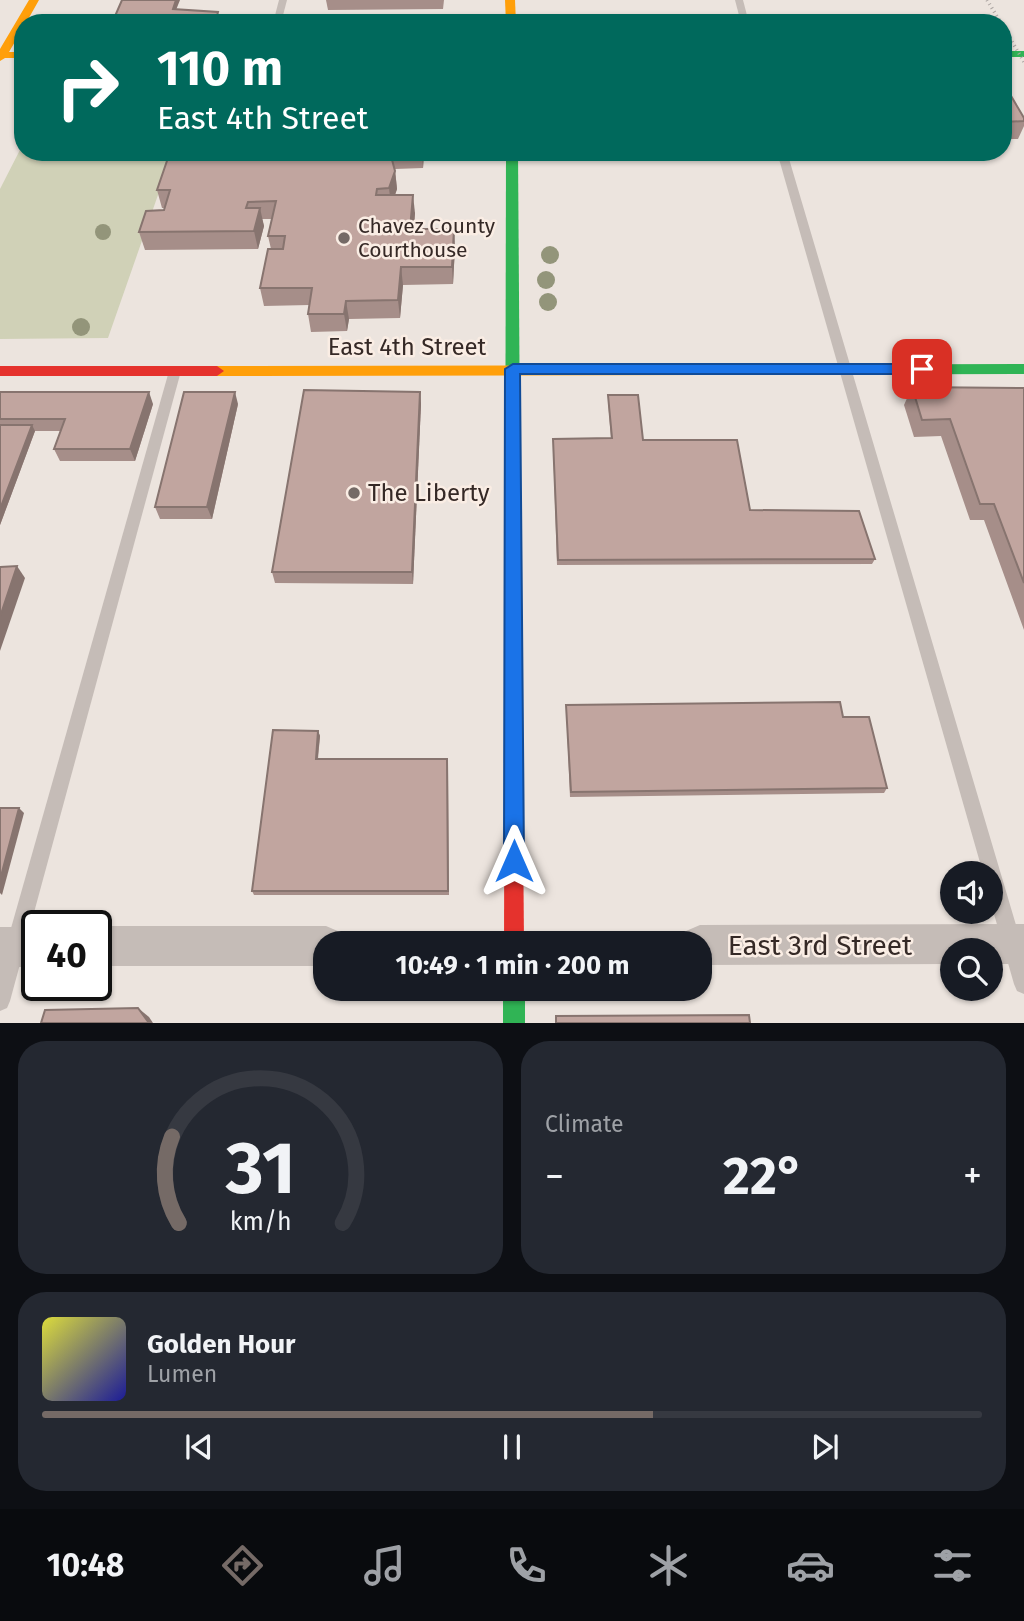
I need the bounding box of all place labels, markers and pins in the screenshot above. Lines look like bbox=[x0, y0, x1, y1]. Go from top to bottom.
place label: Chavez County Courthouse bbox=[358, 213, 496, 263]
marker: Chavez County Courthouse bbox=[336, 230, 352, 246]
pin bbox=[892, 339, 952, 399]
place label: The Liberty bbox=[368, 479, 490, 507]
marker: The Liberty bbox=[346, 485, 362, 501]

